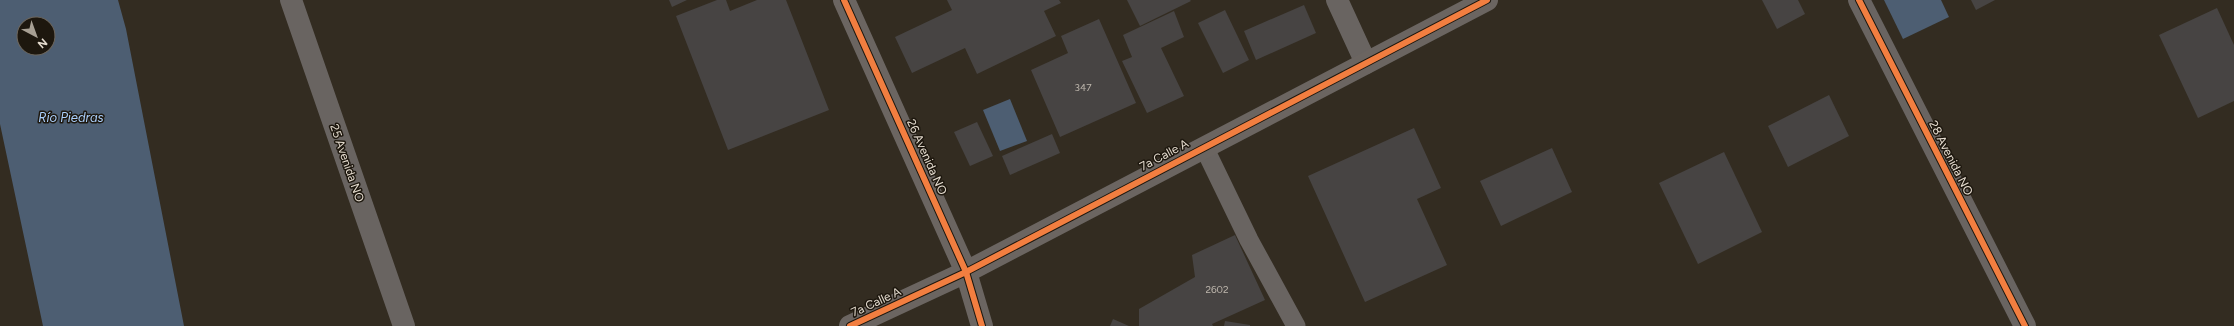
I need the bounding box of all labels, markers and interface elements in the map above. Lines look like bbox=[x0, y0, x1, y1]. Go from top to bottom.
north arrow bbox=[16, 16, 56, 56]
text: N bbox=[35, 35, 50, 51]
house number: 347 bbox=[1074, 81, 1092, 94]
water label: Río Piedras bbox=[38, 110, 104, 125]
street label: 26 Avenida NO bbox=[904, 117, 950, 197]
street label: 28 Avenida NO bbox=[1926, 118, 1976, 198]
street label: 25 Avenida NO bbox=[327, 122, 367, 204]
street label: 7a Calle A bbox=[1137, 136, 1191, 174]
house number: 2602 bbox=[1205, 283, 1229, 296]
street label: 7a Calle A bbox=[849, 284, 903, 320]

